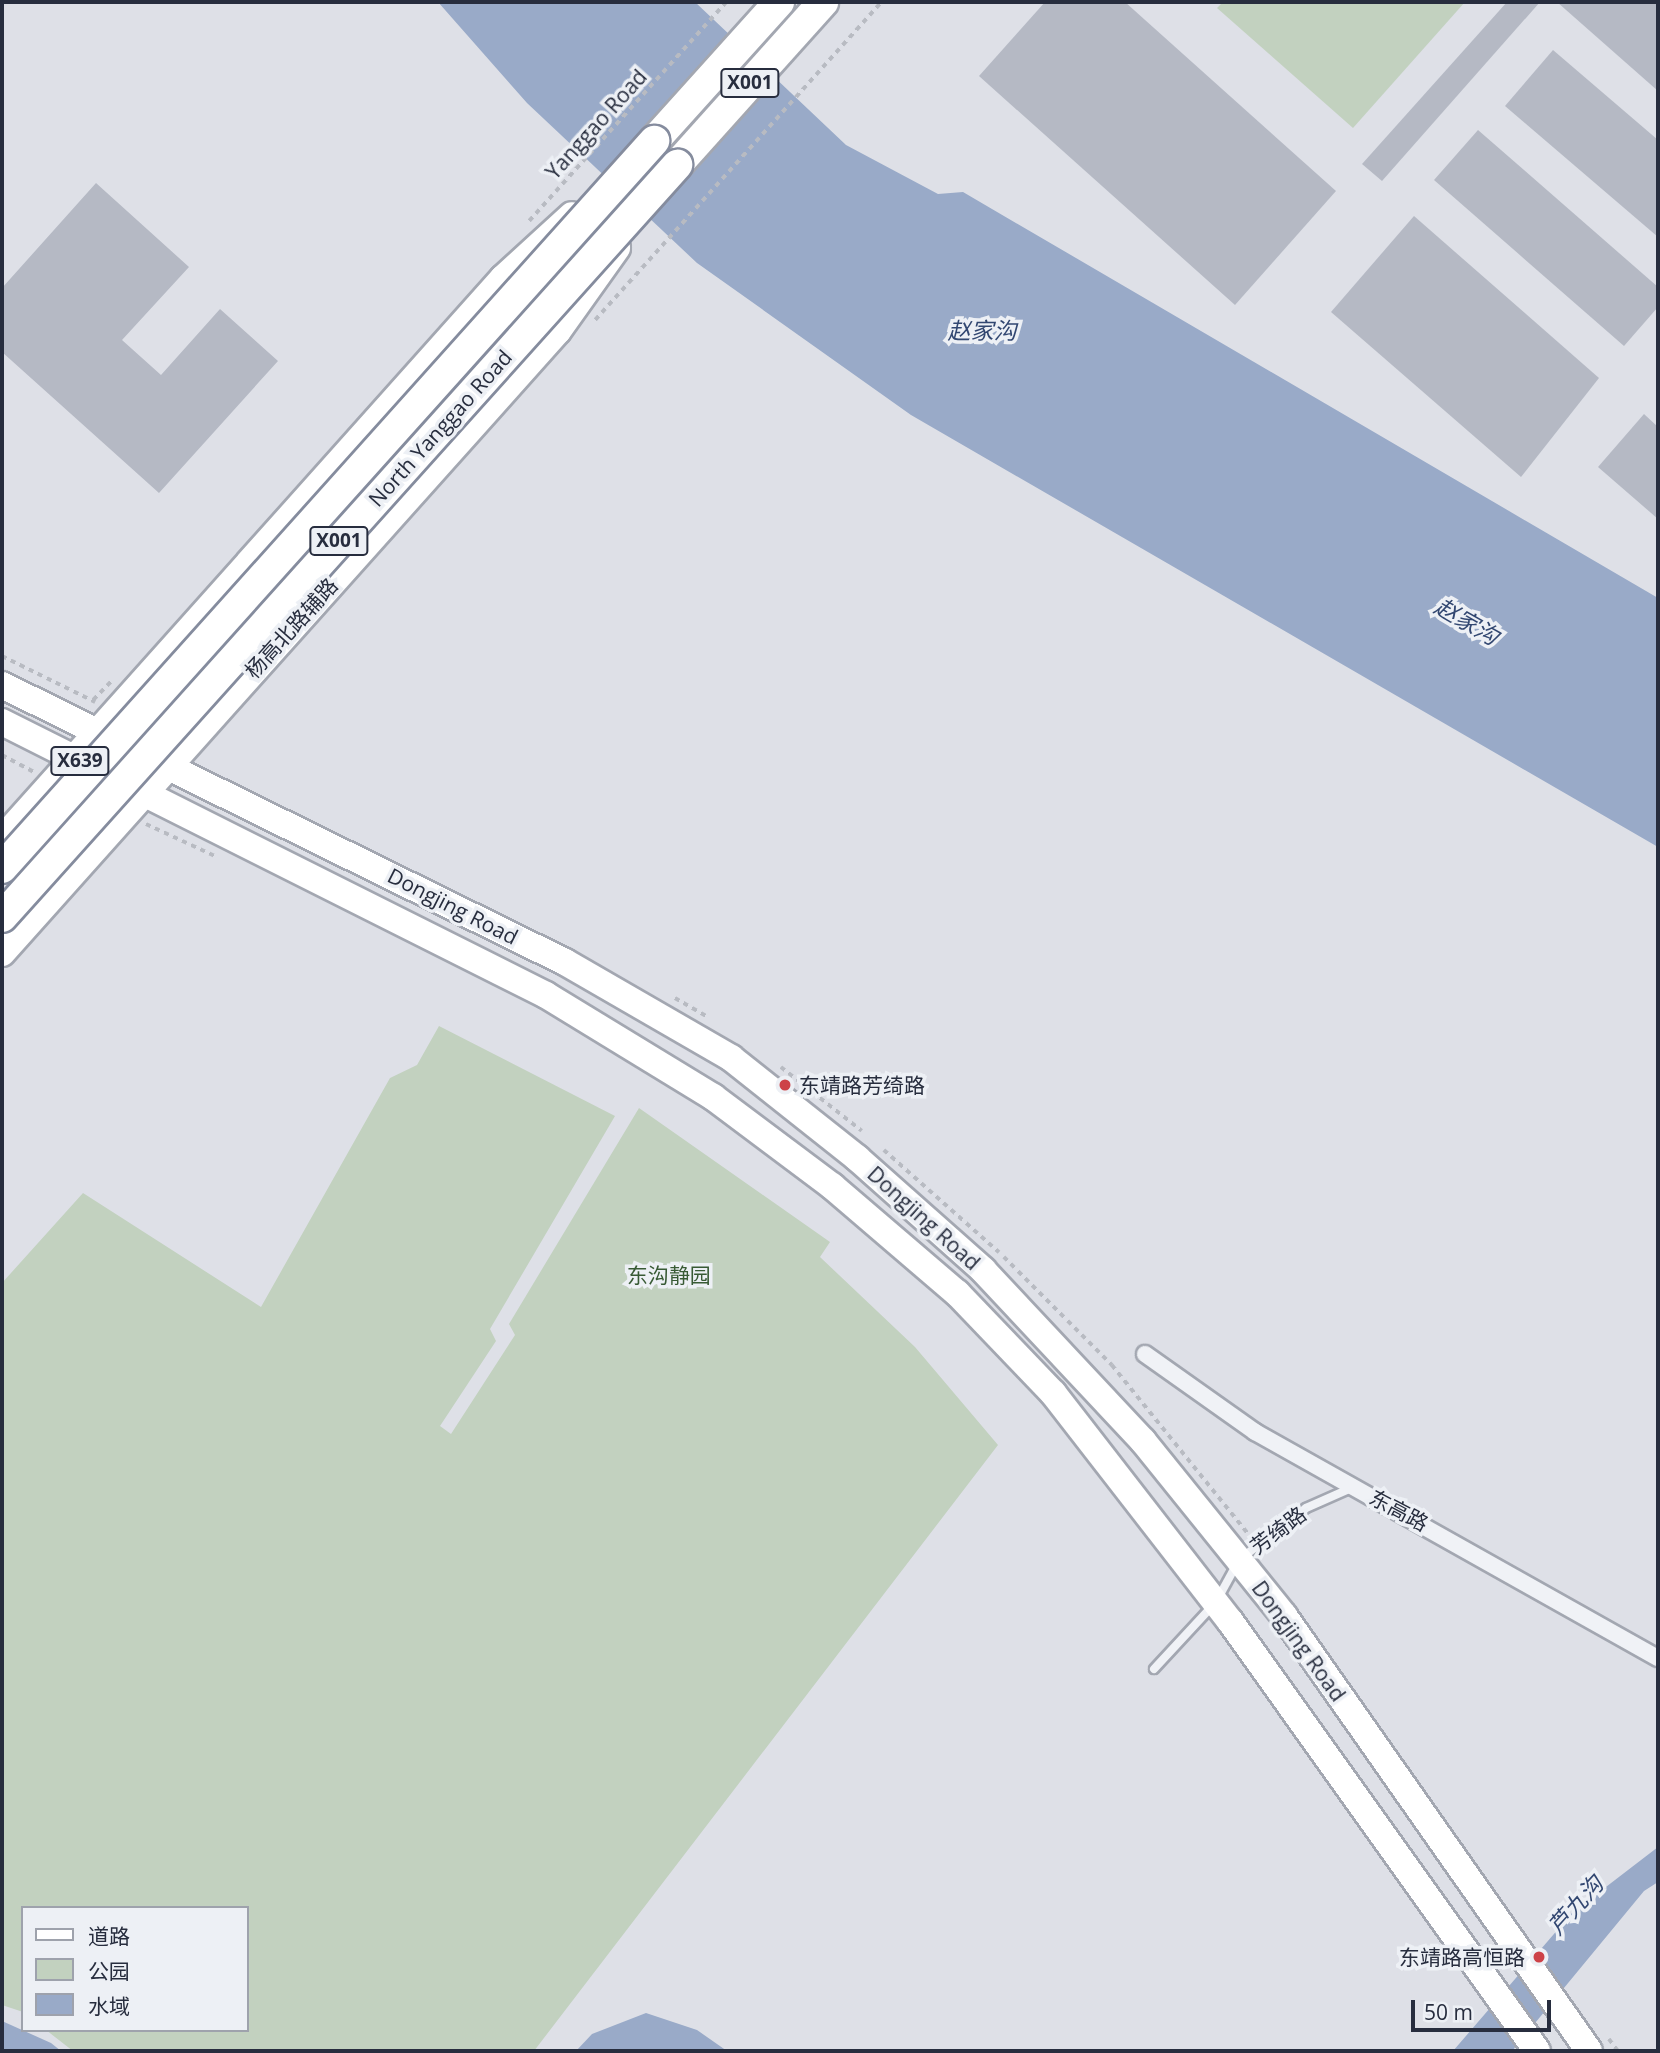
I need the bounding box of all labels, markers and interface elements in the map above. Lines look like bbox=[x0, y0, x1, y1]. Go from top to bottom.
street label: Yanggao Road bbox=[540, 64, 652, 184]
road number: X001 bbox=[720, 68, 780, 99]
water label: 赵家沟 bbox=[948, 316, 1016, 344]
street label: North Yanggao Road bbox=[363, 345, 517, 511]
road number: X001 bbox=[309, 526, 369, 556]
street label: 杨高北路辅路 bbox=[239, 573, 343, 683]
water label: 赵家沟 bbox=[1430, 592, 1504, 650]
road number: X639 bbox=[50, 746, 110, 776]
street label: Dongjing Road bbox=[384, 862, 522, 950]
place label: 东靖路芳绮路 bbox=[799, 1072, 925, 1098]
marker: 东靖路芳绮路 bbox=[777, 1077, 793, 1093]
street label: Dongjing Road bbox=[863, 1161, 985, 1275]
park label: 东沟静园 bbox=[627, 1262, 711, 1288]
street label: 东高路 bbox=[1365, 1484, 1433, 1536]
street label: 芳绮路 bbox=[1245, 1501, 1311, 1559]
street label: Dongjing Road bbox=[1247, 1576, 1351, 1706]
water label: 芦九沟 bbox=[1542, 1870, 1608, 1940]
legend bbox=[21, 1906, 248, 2032]
text: 道路 bbox=[88, 1922, 130, 1950]
place label: 东靖路高恒路 bbox=[1399, 1944, 1525, 1970]
marker: 东靖路高恒路 bbox=[1531, 1949, 1547, 1965]
text: 公园 bbox=[88, 1957, 130, 1985]
scale bar bbox=[1415, 1986, 1555, 2030]
text: 水域 bbox=[88, 1992, 130, 2020]
text: 50 m bbox=[1424, 1998, 1473, 2026]

